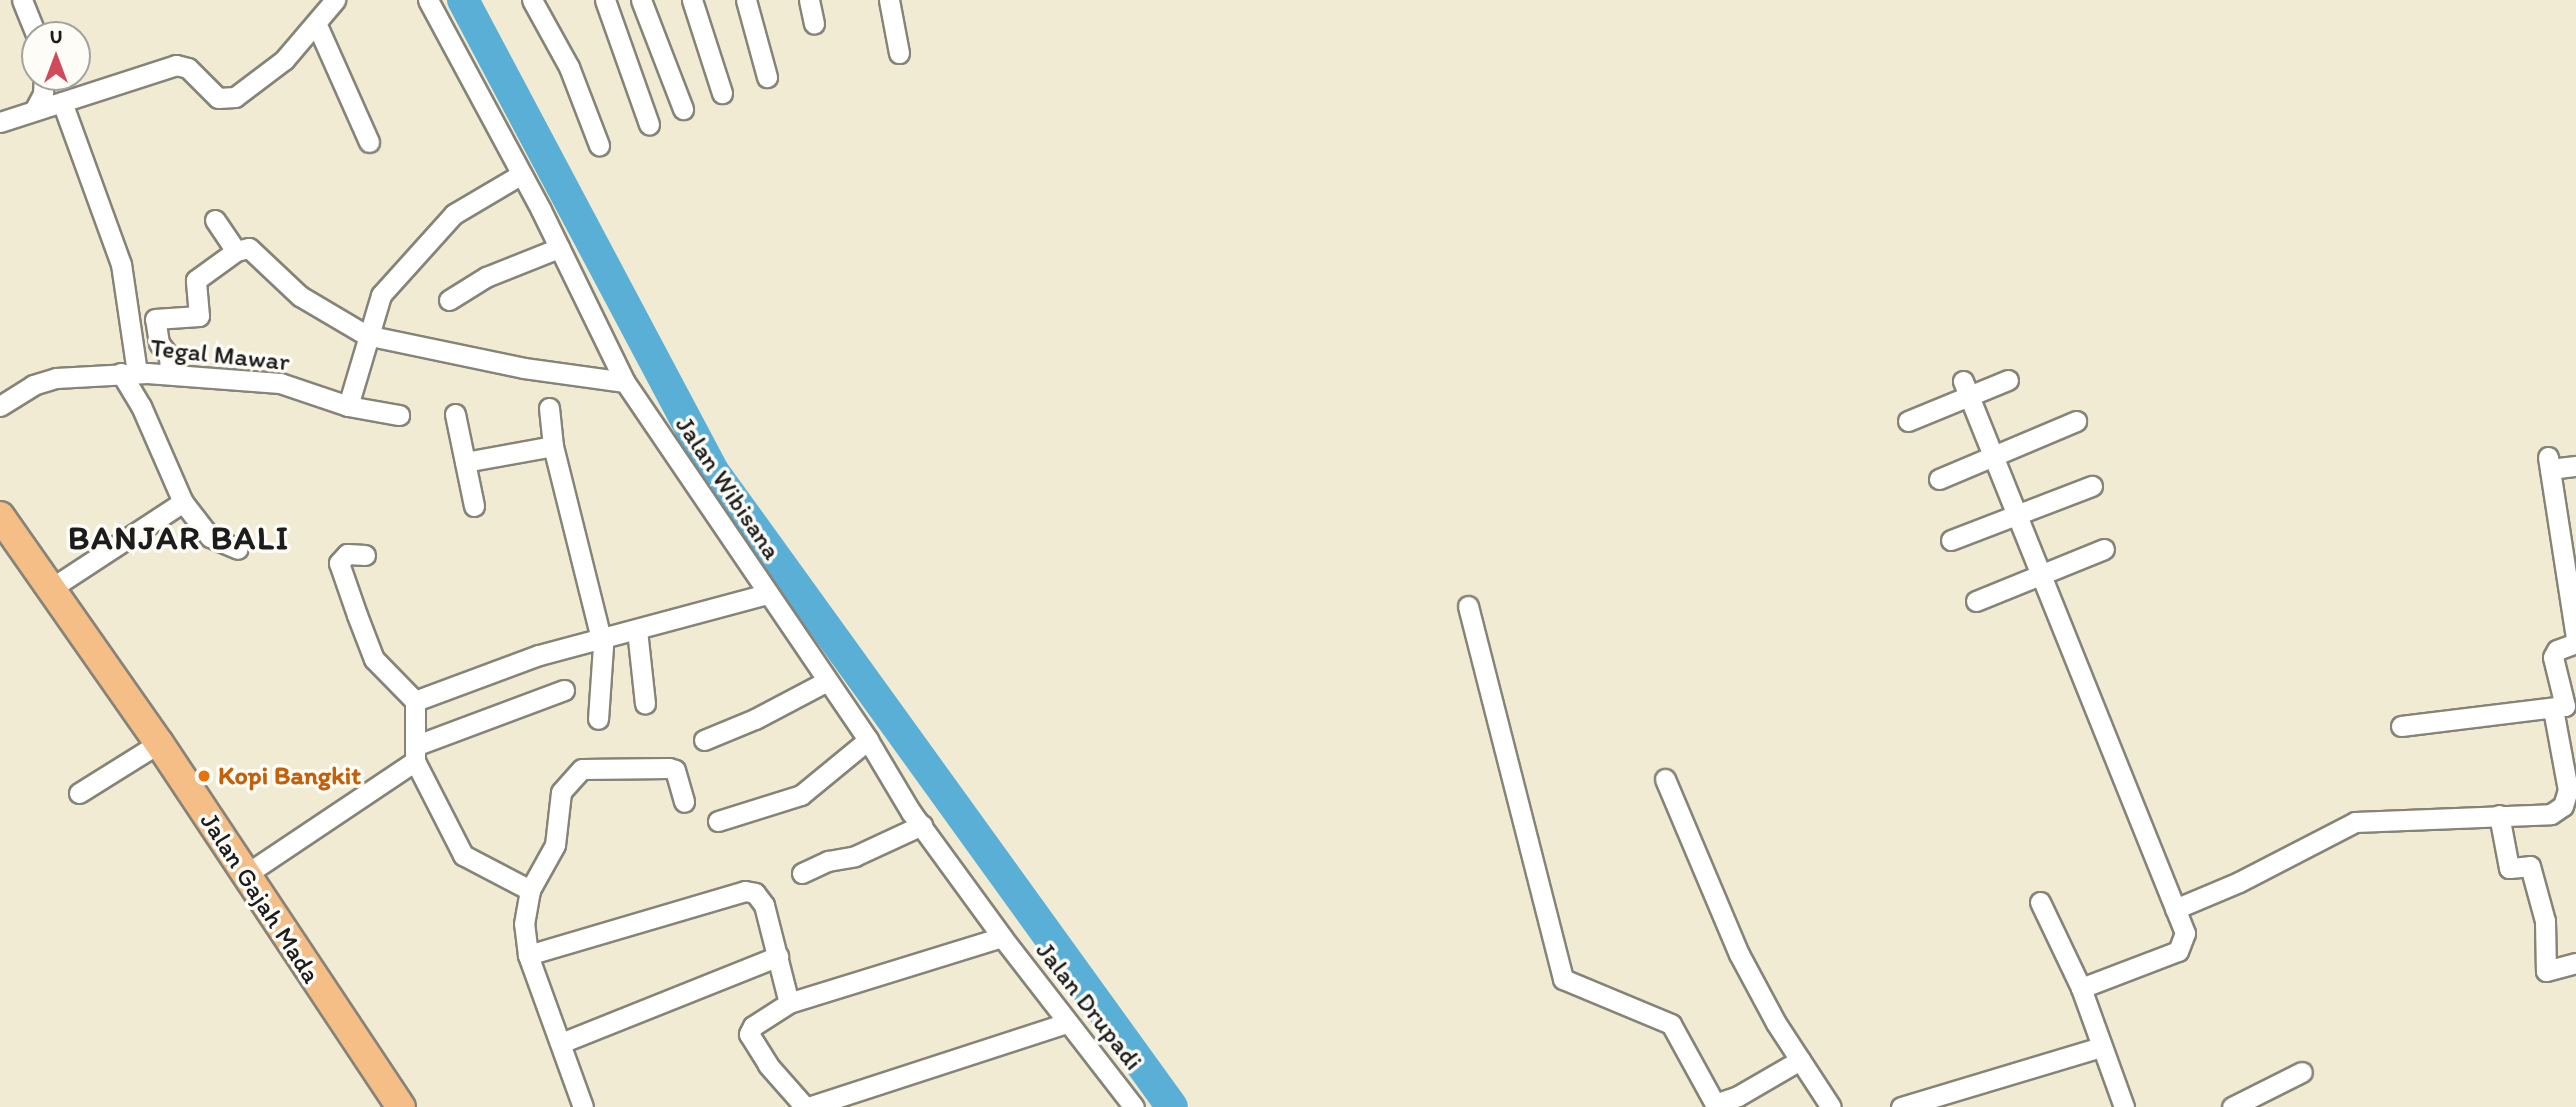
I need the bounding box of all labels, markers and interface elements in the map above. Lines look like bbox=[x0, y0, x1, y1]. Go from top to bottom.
north arrow bbox=[21, 21, 91, 91]
text: U bbox=[50, 25, 62, 48]
street label: Tegal Mawar bbox=[150, 332, 290, 378]
street label: Jalan Wibisana bbox=[668, 410, 788, 566]
district label: BANJAR BALI bbox=[71, 518, 287, 558]
place label: Kopi Bangkit bbox=[218, 760, 362, 792]
marker: Kopi Bangkit bbox=[196, 768, 212, 784]
street label: Jalan Gajah Mada bbox=[193, 807, 327, 989]
street label: Jalan Drupadi bbox=[1029, 936, 1149, 1076]

